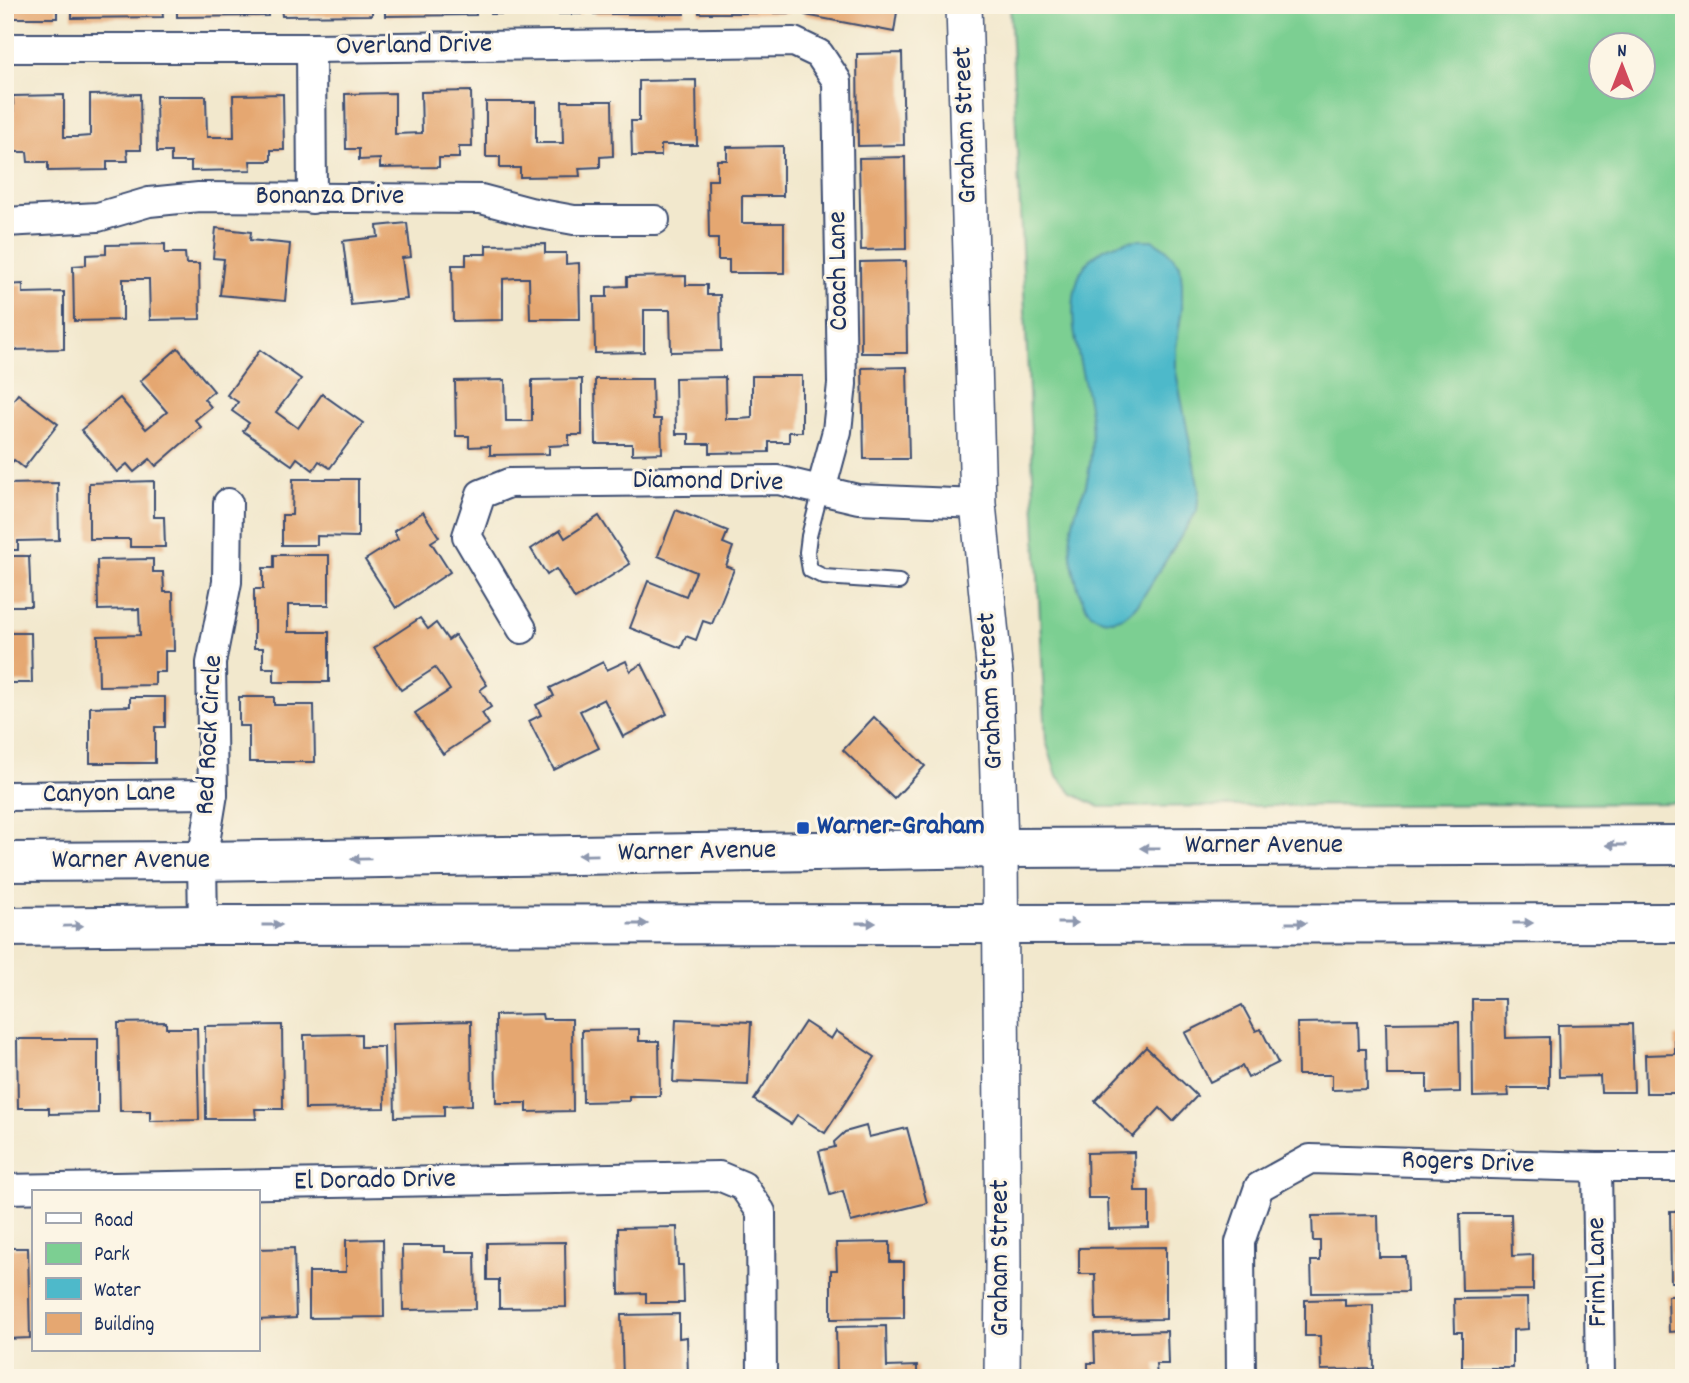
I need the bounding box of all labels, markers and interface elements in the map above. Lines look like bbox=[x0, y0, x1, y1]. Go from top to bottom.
street label: Overland Drive bbox=[335, 26, 493, 68]
north arrow bbox=[1588, 32, 1658, 102]
text: N bbox=[1617, 39, 1627, 66]
street label: Graham Street bbox=[944, 46, 990, 204]
street label: Bonanza Drive bbox=[256, 178, 404, 218]
street label: Coach Lane bbox=[819, 211, 861, 331]
street label: Diamond Drive bbox=[632, 462, 784, 504]
street label: Graham Street bbox=[968, 611, 1016, 771]
street label: Red Rock Circle bbox=[187, 654, 235, 816]
street label: Canyon Lane bbox=[42, 774, 176, 816]
place label: Warner-Graham bbox=[817, 808, 985, 848]
marker: Warner-Graham bbox=[795, 820, 811, 836]
street label: Warner Avenue bbox=[1185, 827, 1343, 867]
street label: Warner Avenue bbox=[618, 832, 776, 874]
one-way arrow bbox=[1604, 839, 1626, 851]
street label: Warner Avenue bbox=[52, 842, 210, 882]
one-way arrow bbox=[1139, 842, 1161, 853]
one-way arrow bbox=[577, 849, 599, 861]
one-way arrow bbox=[350, 853, 372, 865]
one-way arrow bbox=[855, 917, 877, 929]
one-way arrow bbox=[1058, 917, 1080, 929]
one-way arrow bbox=[1285, 917, 1307, 929]
one-way arrow bbox=[1513, 917, 1535, 929]
one-way arrow bbox=[628, 918, 650, 930]
one-way arrow bbox=[261, 919, 283, 931]
one-way arrow bbox=[63, 920, 85, 932]
street label: Rogers Drive bbox=[1401, 1142, 1535, 1186]
street label: El Dorado Drive bbox=[294, 1161, 456, 1203]
street label: Graham Street bbox=[982, 1179, 1022, 1337]
legend bbox=[32, 1190, 259, 1352]
text: Road bbox=[94, 1207, 133, 1237]
street label: Friml Lane bbox=[1578, 1217, 1620, 1327]
text: Park bbox=[94, 1241, 130, 1271]
text: Water bbox=[94, 1277, 141, 1307]
text: Building bbox=[94, 1311, 154, 1341]

